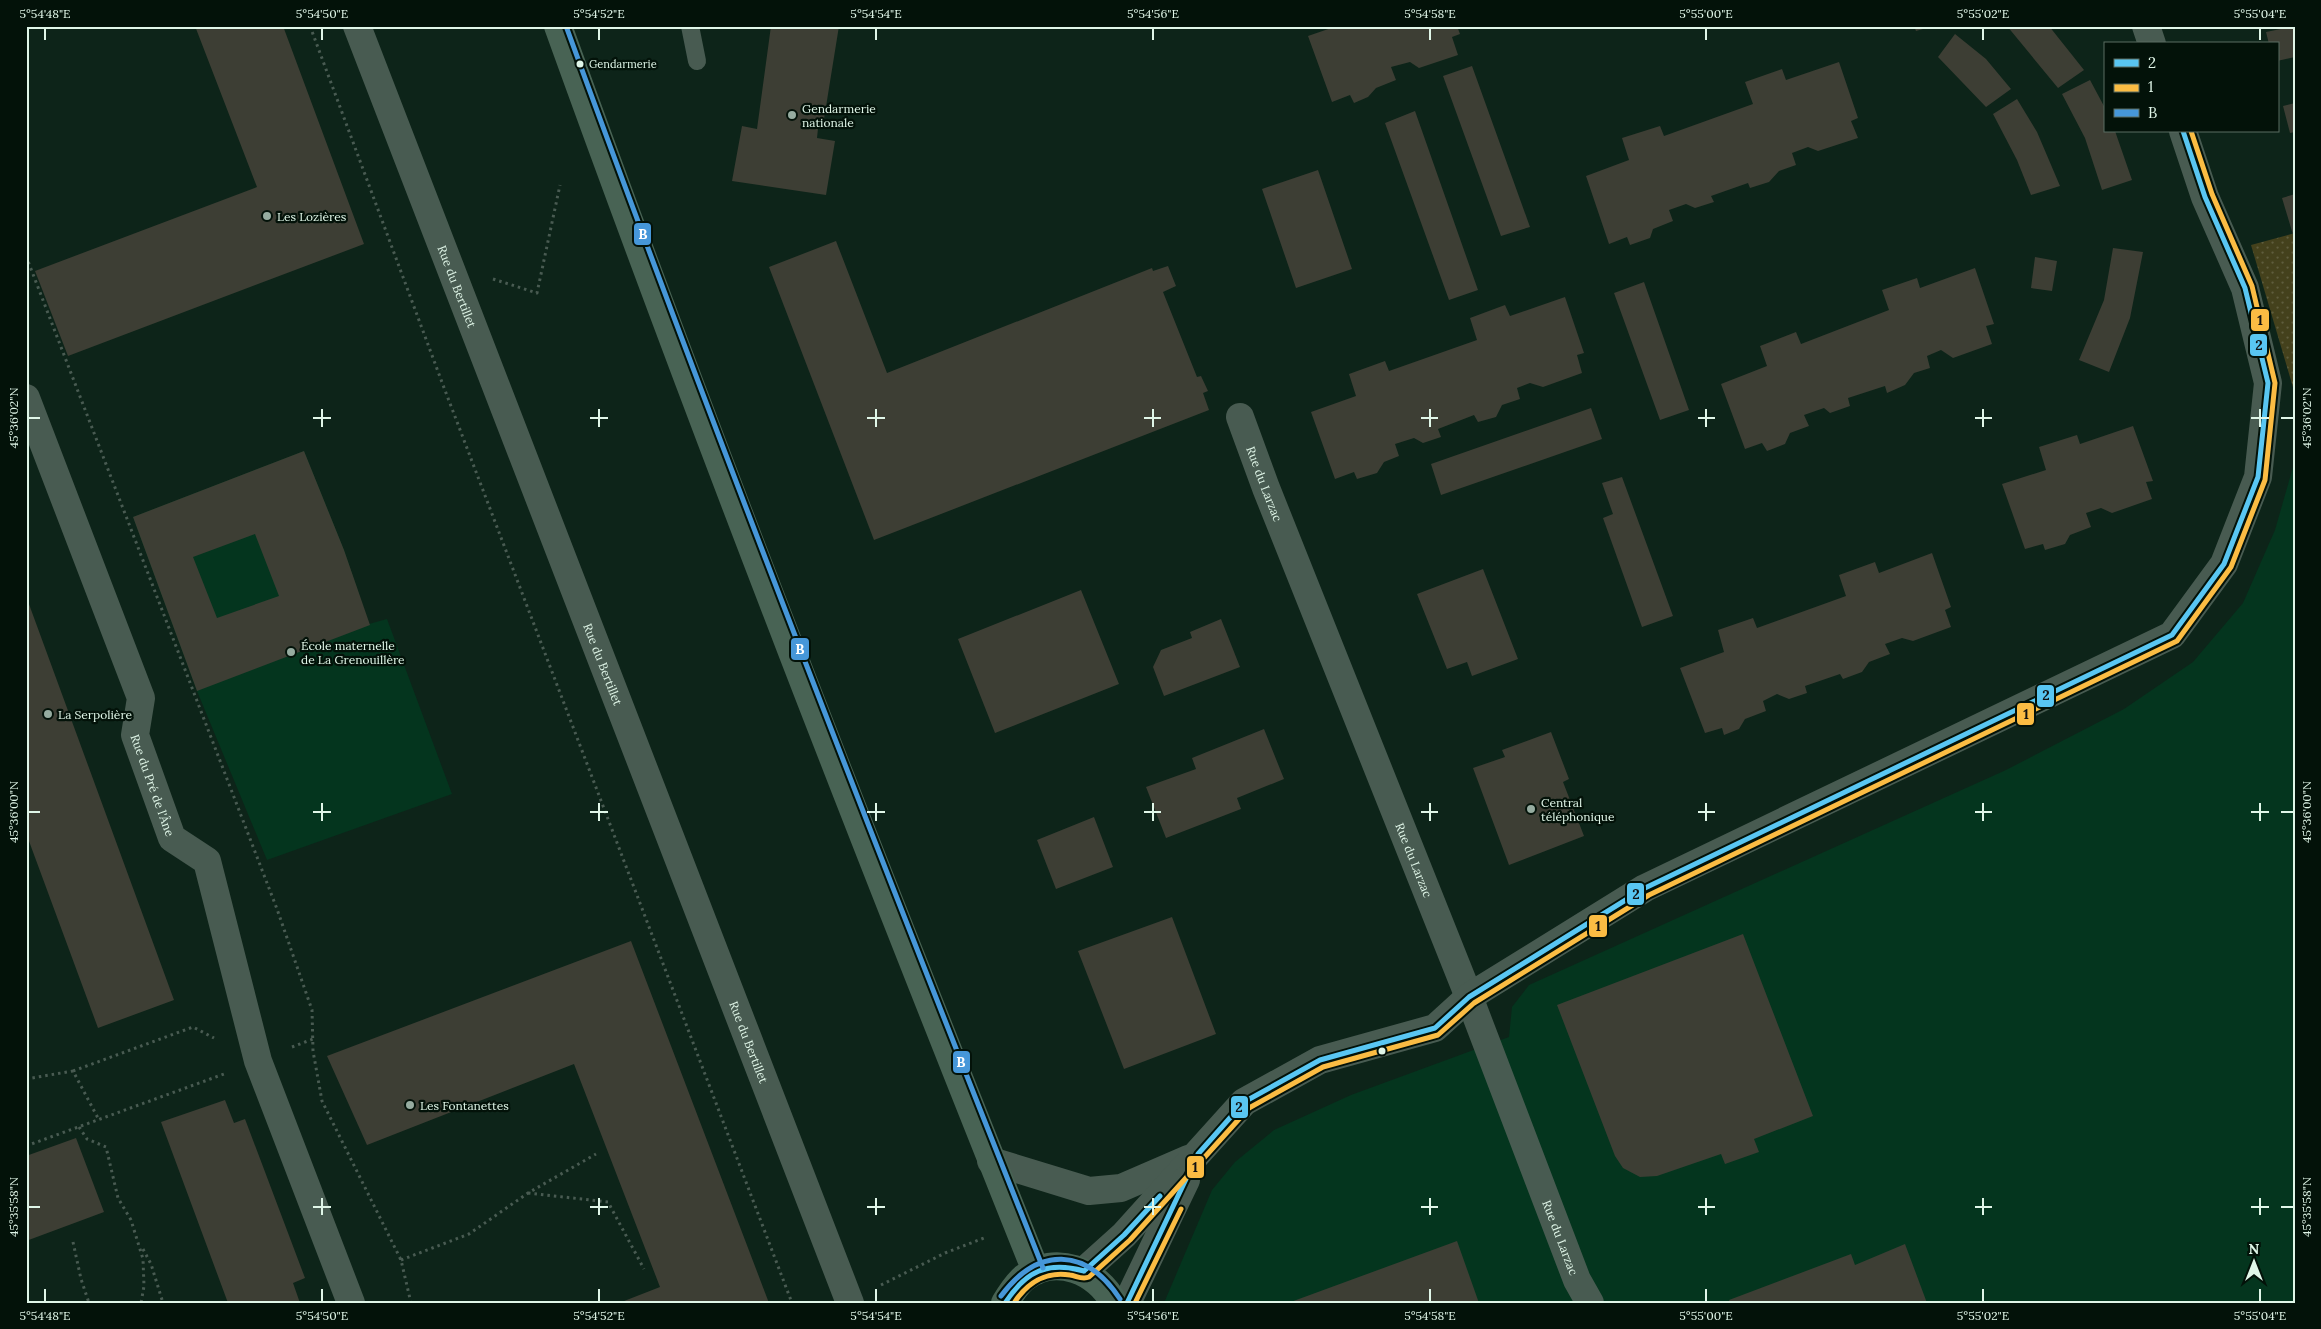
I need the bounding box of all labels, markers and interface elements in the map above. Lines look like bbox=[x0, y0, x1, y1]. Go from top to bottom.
text: 5°54'48"E bbox=[19, 6, 71, 21]
text: 5°54'50"E bbox=[296, 6, 348, 21]
text: 5°54'52"E bbox=[573, 6, 625, 21]
text: 5°54'54"E bbox=[850, 6, 902, 21]
text: 5°54'56"E bbox=[1127, 6, 1179, 21]
text: 5°54'58"E bbox=[1404, 6, 1456, 21]
text: 5°55'00"E bbox=[1679, 6, 1733, 21]
text: 5°55'02"E bbox=[1957, 6, 2009, 21]
text: 5°55'04"E bbox=[2234, 6, 2286, 21]
legend bbox=[2104, 42, 2278, 132]
text: 2 bbox=[2148, 53, 2156, 72]
place label: Gendarmerie bbox=[589, 57, 657, 71]
marker: Gendarmerie bbox=[575, 59, 585, 69]
text: 1 bbox=[2148, 77, 2153, 96]
place label: Gendarmerie nationale bbox=[802, 101, 876, 130]
text: B bbox=[2148, 103, 2157, 122]
marker: Gendarmerie nationale bbox=[786, 109, 798, 121]
place label: Les Lozières bbox=[277, 209, 347, 224]
marker: Les Lozières bbox=[261, 210, 273, 222]
line badge: B bbox=[633, 222, 652, 246]
text: B bbox=[638, 225, 648, 243]
street label: Rue du Bertillet bbox=[435, 243, 480, 330]
line badge: 1 bbox=[2250, 308, 2270, 332]
text: 1 bbox=[2257, 311, 2263, 329]
line badge: 2 bbox=[2249, 333, 2268, 357]
text: 2 bbox=[2255, 336, 2263, 354]
text: 45°36'02"N bbox=[6, 387, 21, 449]
text: 45°36'02"N bbox=[2299, 387, 2314, 449]
street label: Rue du Larzac bbox=[1244, 444, 1286, 523]
street label: Rue du Bertillet bbox=[581, 621, 626, 708]
line badge: B bbox=[790, 637, 810, 661]
place label: École maternelle de La Grenouillère bbox=[301, 638, 405, 667]
text: B bbox=[795, 640, 805, 658]
marker: École maternelle de La Grenouillère bbox=[285, 646, 297, 658]
line badge: 2 bbox=[2036, 684, 2055, 708]
text: 2 bbox=[2042, 686, 2050, 704]
line badge: 1 bbox=[2016, 702, 2035, 726]
text: 1 bbox=[2023, 705, 2029, 723]
place label: La Serpolière bbox=[58, 707, 132, 722]
marker: La Serpolière bbox=[42, 708, 54, 720]
street label: Rue du Pré de l'Âne bbox=[128, 732, 178, 839]
text: 45°36'00"N bbox=[6, 781, 21, 843]
text: 45°36'00"N bbox=[2299, 781, 2314, 843]
place label: Central téléphonique bbox=[1541, 795, 1615, 824]
marker: Central téléphonique bbox=[1525, 803, 1537, 815]
street label: Rue du Larzac bbox=[1393, 820, 1436, 899]
line badge: 2 bbox=[1626, 882, 1645, 906]
text: 2 bbox=[1632, 885, 1640, 903]
line badge: 1 bbox=[1588, 914, 1608, 938]
text: 1 bbox=[1595, 917, 1601, 935]
street label: Rue du Bertillet bbox=[727, 999, 772, 1085]
unlabelled marker bbox=[1377, 1046, 1387, 1056]
line badge: B bbox=[952, 1050, 971, 1074]
text: B bbox=[956, 1053, 966, 1071]
line badge: 2 bbox=[1230, 1095, 1249, 1119]
place label: Les Fontanettes bbox=[420, 1098, 509, 1113]
text: 2 bbox=[1235, 1098, 1243, 1116]
marker: Les Fontanettes bbox=[404, 1099, 416, 1111]
line badge: 1 bbox=[1186, 1155, 1205, 1179]
text: 1 bbox=[1192, 1158, 1198, 1176]
text: 45°35'58"N bbox=[6, 1177, 21, 1237]
text: 45°35'58"N bbox=[2299, 1177, 2314, 1237]
street label: Rue du Larzac bbox=[1540, 1198, 1582, 1277]
north arrow bbox=[2228, 1236, 2278, 1286]
text: N bbox=[2249, 1240, 2260, 1258]
text: 5°54'48"E bbox=[19, 1308, 71, 1323]
text: 5°54'50"E bbox=[296, 1308, 348, 1323]
text: 5°54'52"E bbox=[573, 1308, 625, 1323]
text: 5°54'54"E bbox=[850, 1308, 902, 1323]
text: 5°54'56"E bbox=[1127, 1308, 1179, 1323]
text: 5°54'58"E bbox=[1404, 1308, 1456, 1323]
text: 5°55'00"E bbox=[1679, 1308, 1733, 1323]
text: 5°55'02"E bbox=[1957, 1308, 2009, 1323]
text: 5°55'04"E bbox=[2234, 1308, 2286, 1323]

